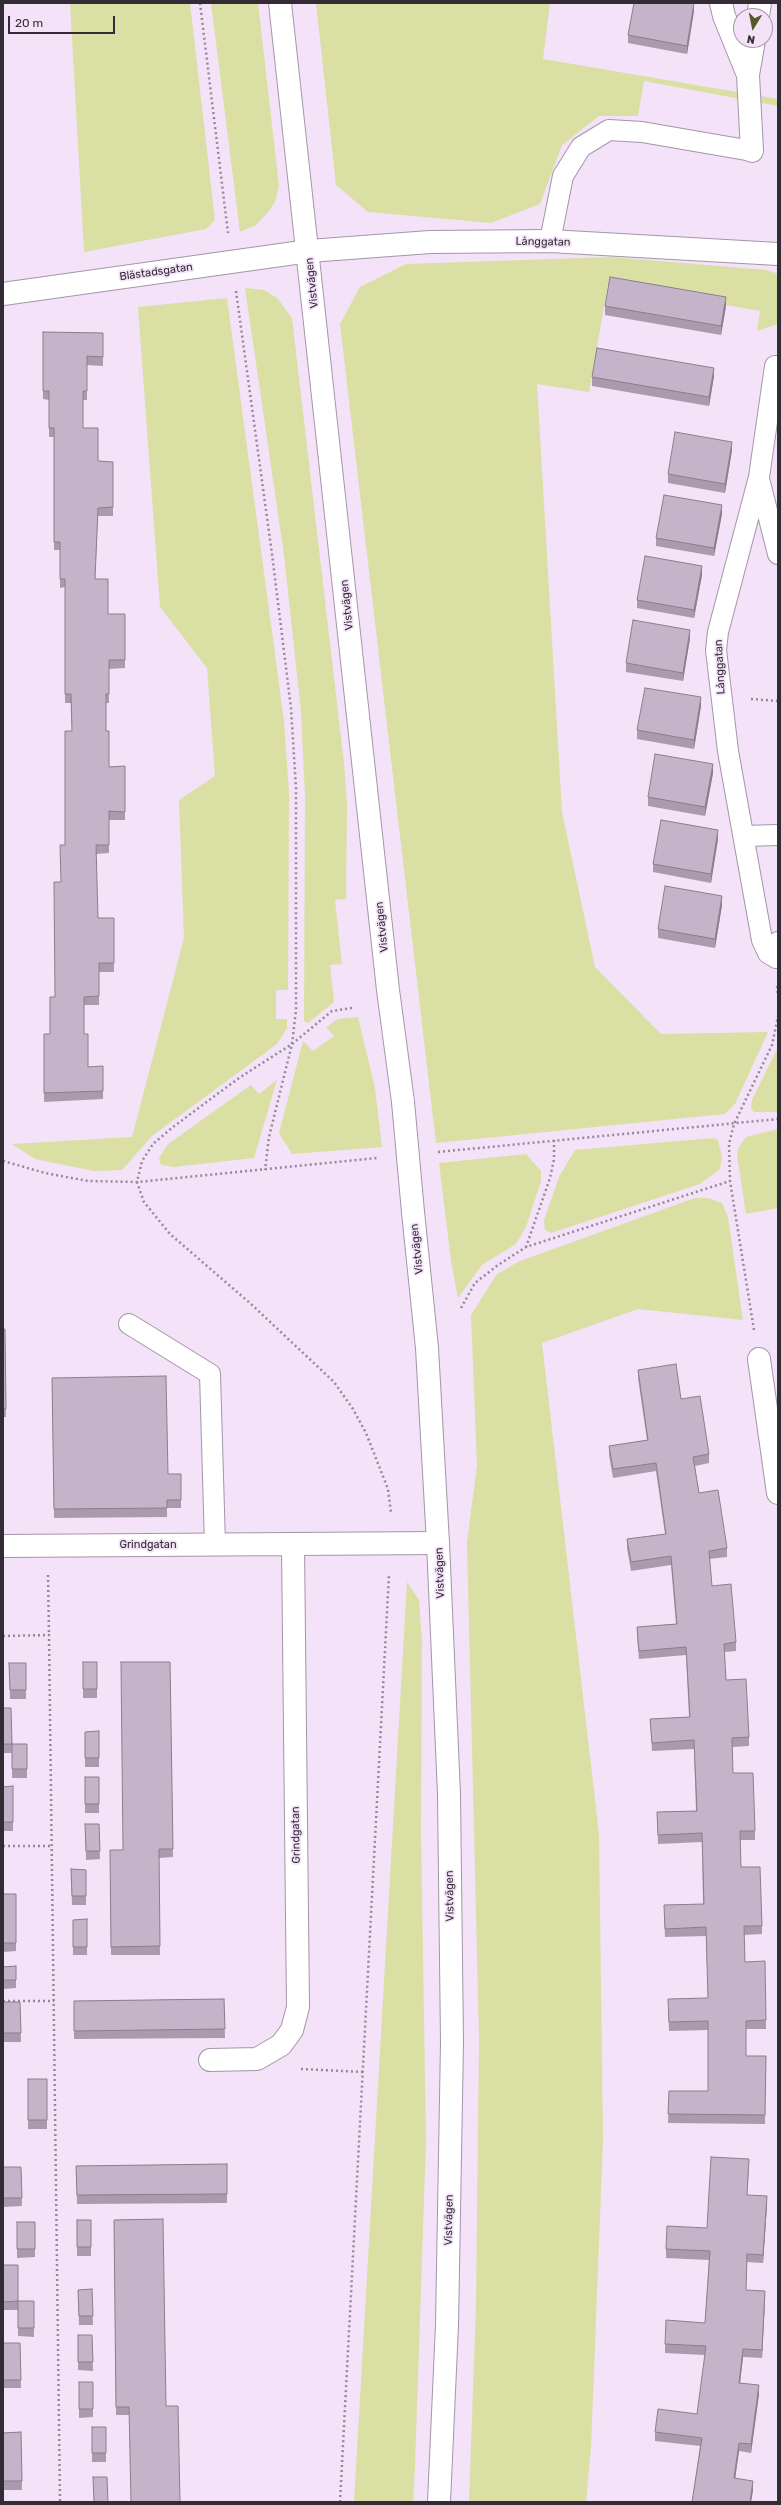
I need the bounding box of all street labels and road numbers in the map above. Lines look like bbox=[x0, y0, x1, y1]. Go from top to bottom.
street label: Långgatan bbox=[515, 235, 571, 249]
street label: Vistvägen bbox=[303, 257, 321, 309]
street label: Blästadsgatan bbox=[119, 260, 193, 284]
street label: Vistvägen bbox=[338, 579, 356, 631]
street label: Långgatan bbox=[712, 639, 728, 695]
street label: Vistvägen bbox=[373, 901, 391, 953]
street label: Vistvägen bbox=[408, 1223, 426, 1275]
street label: Grindgatan bbox=[119, 1538, 177, 1552]
street label: Vistvägen bbox=[433, 1547, 447, 1599]
street label: Grindgatan bbox=[289, 1806, 303, 1864]
street label: Vistvägen bbox=[443, 1870, 457, 1922]
street label: Vistvägen bbox=[442, 2194, 456, 2246]

